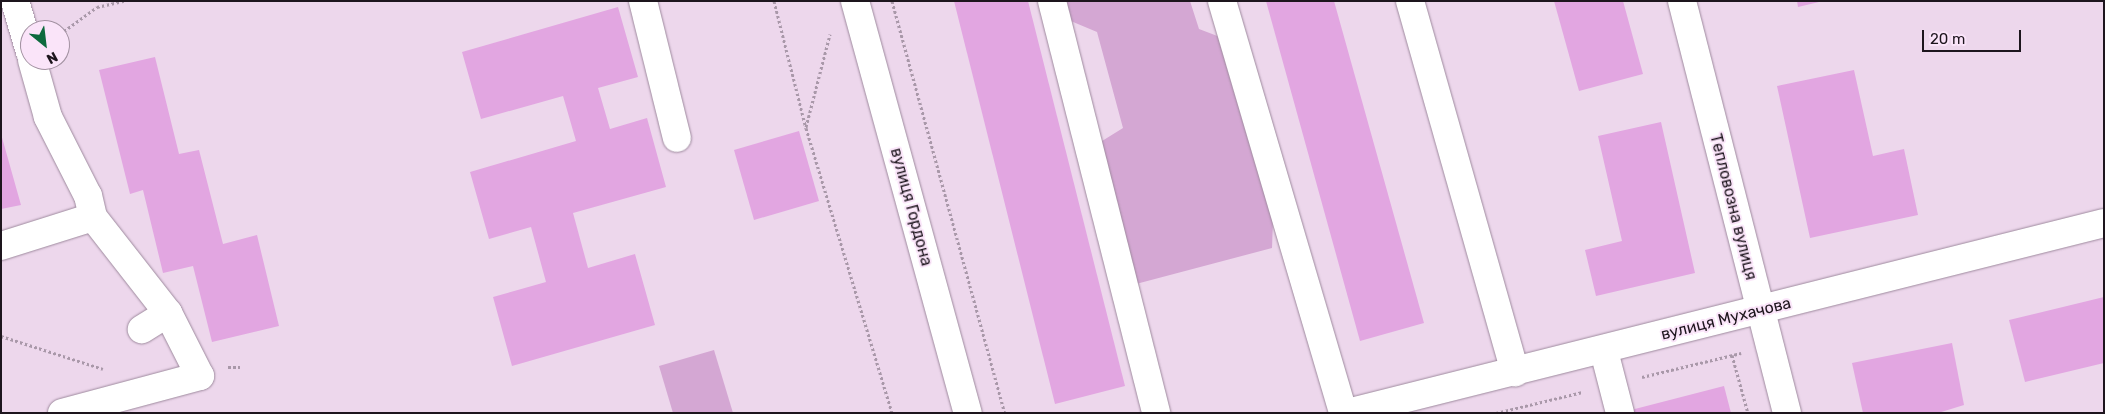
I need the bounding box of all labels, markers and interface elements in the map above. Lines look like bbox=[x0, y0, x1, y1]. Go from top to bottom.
north arrow bbox=[20, 20, 70, 70]
scale bar bbox=[1925, 20, 2024, 52]
text: 20 m bbox=[1930, 30, 1965, 48]
text: N bbox=[44, 48, 61, 68]
street label: Тепловозна вулиця bbox=[1706, 132, 1760, 282]
street label: вулиця Гордона bbox=[886, 146, 936, 268]
street label: вулиця Мухачова bbox=[1659, 294, 1793, 344]

